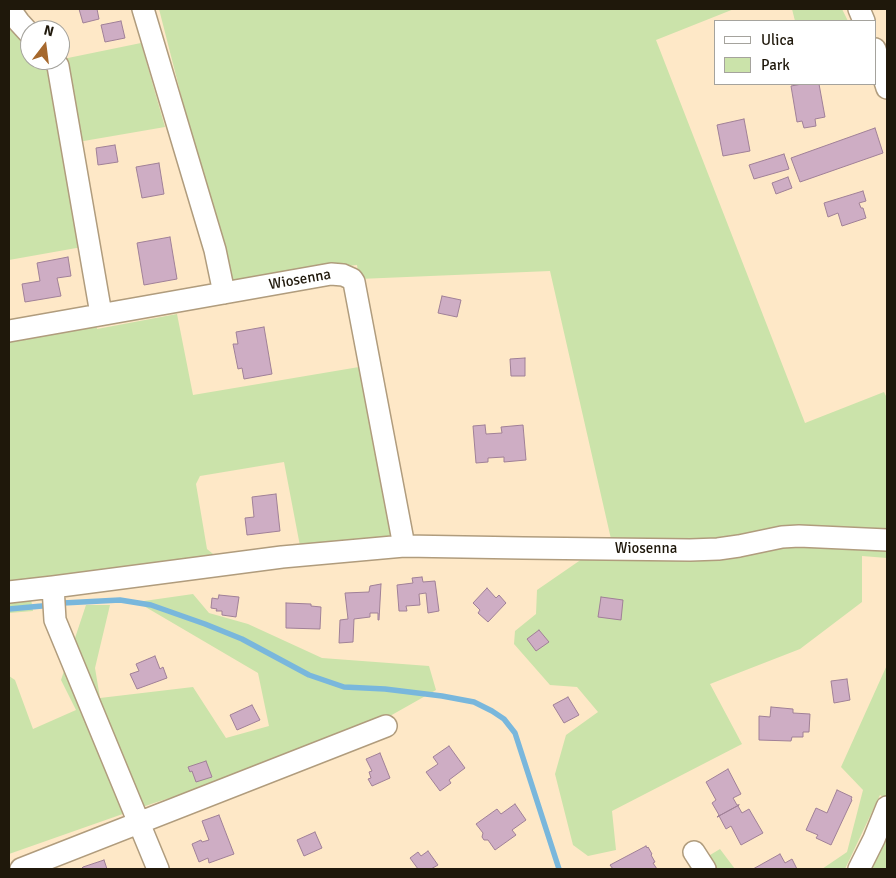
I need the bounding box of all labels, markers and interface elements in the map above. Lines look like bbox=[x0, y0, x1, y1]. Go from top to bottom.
north arrow bbox=[20, 20, 70, 70]
legend bbox=[714, 20, 876, 85]
text: N bbox=[42, 22, 56, 40]
text: Ulica bbox=[761, 31, 794, 49]
text: Park bbox=[761, 56, 790, 74]
street label: Wiosenna bbox=[268, 266, 332, 294]
street label: Wiosenna bbox=[615, 540, 677, 558]

